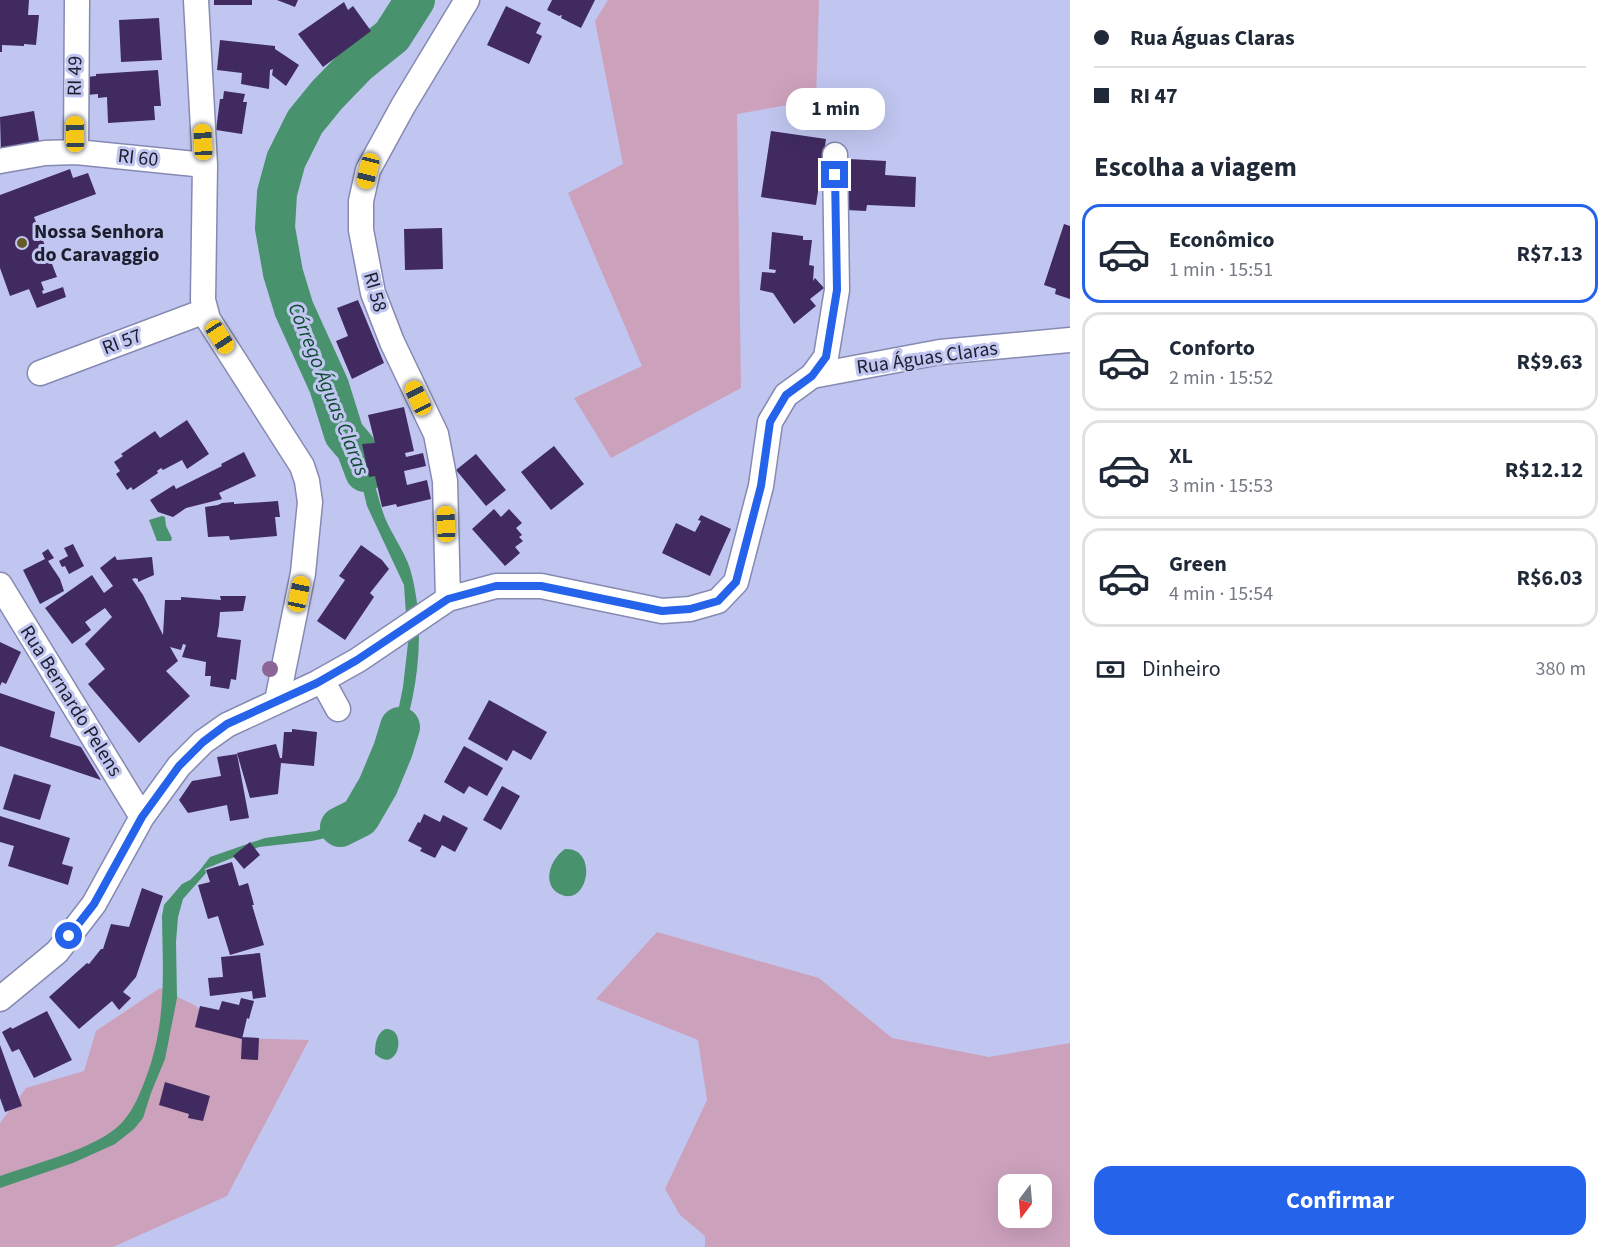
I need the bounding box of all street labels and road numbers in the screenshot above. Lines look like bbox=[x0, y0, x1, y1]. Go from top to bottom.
street label: RI 49 bbox=[61, 55, 89, 97]
street label: RI 60 bbox=[116, 142, 160, 174]
street label: RI 58 bbox=[356, 269, 394, 315]
street label: RI 57 bbox=[98, 322, 146, 362]
street label: Rua Águas Claras bbox=[855, 334, 999, 382]
street label: Rua Bernardo Pelens bbox=[13, 620, 129, 782]

